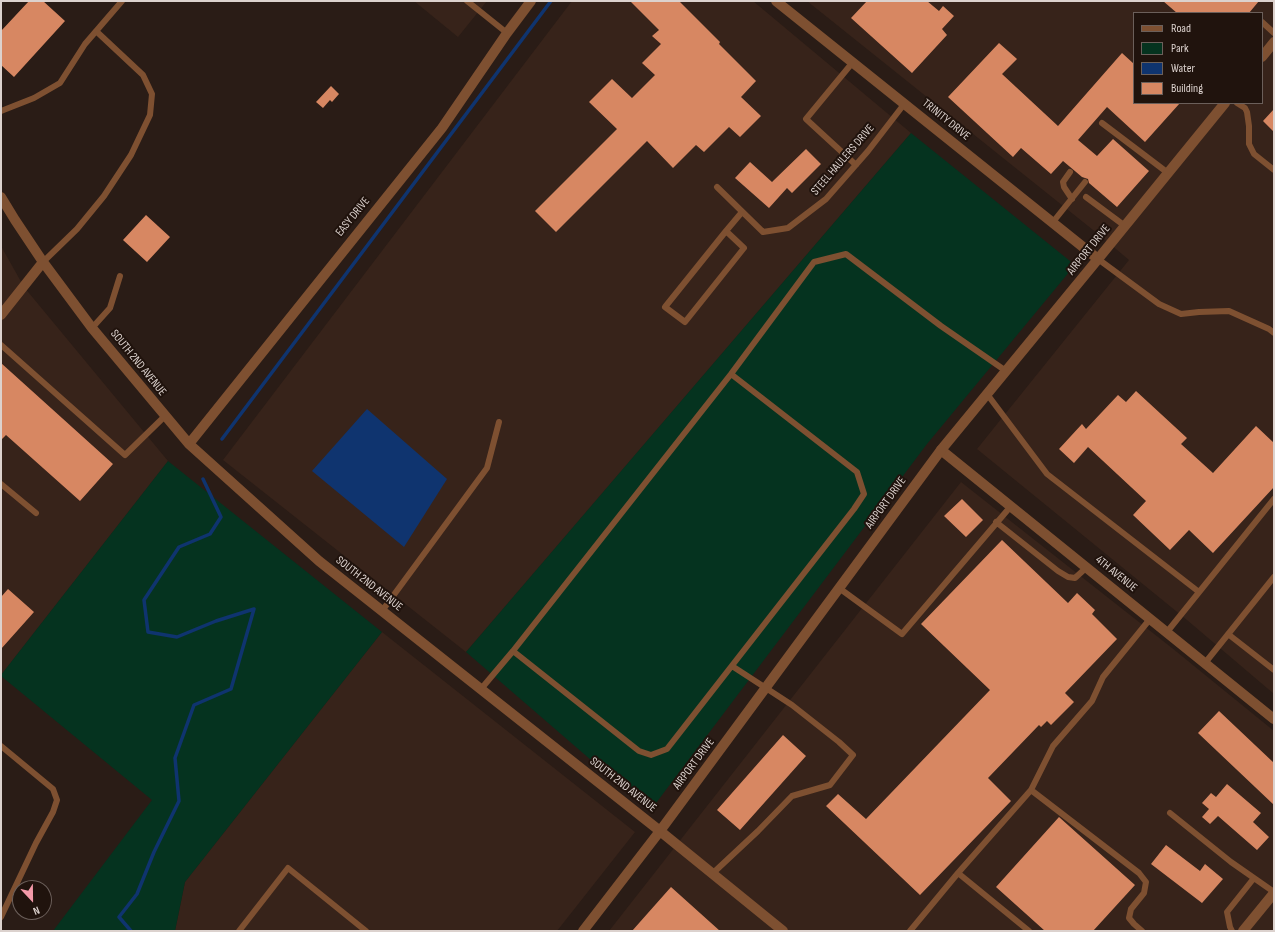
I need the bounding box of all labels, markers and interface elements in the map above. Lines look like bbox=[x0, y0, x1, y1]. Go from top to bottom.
legend bbox=[1133, 12, 1263, 104]
text: Road bbox=[1171, 21, 1191, 36]
text: Park bbox=[1171, 41, 1189, 56]
text: Water bbox=[1171, 61, 1195, 76]
text: Building bbox=[1171, 81, 1203, 96]
street label: TRINITY DRIVE bbox=[919, 96, 973, 144]
street label: STEEL HAULERS DRIVE bbox=[808, 122, 878, 198]
street label: EASY DRIVE bbox=[333, 195, 373, 239]
street label: AIRPORT DRIVE bbox=[1064, 222, 1114, 278]
street label: SOUTH 2ND AVENUE bbox=[107, 327, 169, 399]
street label: AIRPORT DRIVE bbox=[862, 474, 910, 532]
street label: SOUTH 2ND AVENUE bbox=[333, 553, 405, 615]
street label: 4TH AVENUE bbox=[1092, 553, 1140, 595]
street label: AIRPORT DRIVE bbox=[670, 736, 718, 792]
street label: SOUTH 2ND AVENUE bbox=[587, 754, 659, 816]
north arrow bbox=[12, 880, 52, 920]
text: N bbox=[31, 904, 41, 918]

